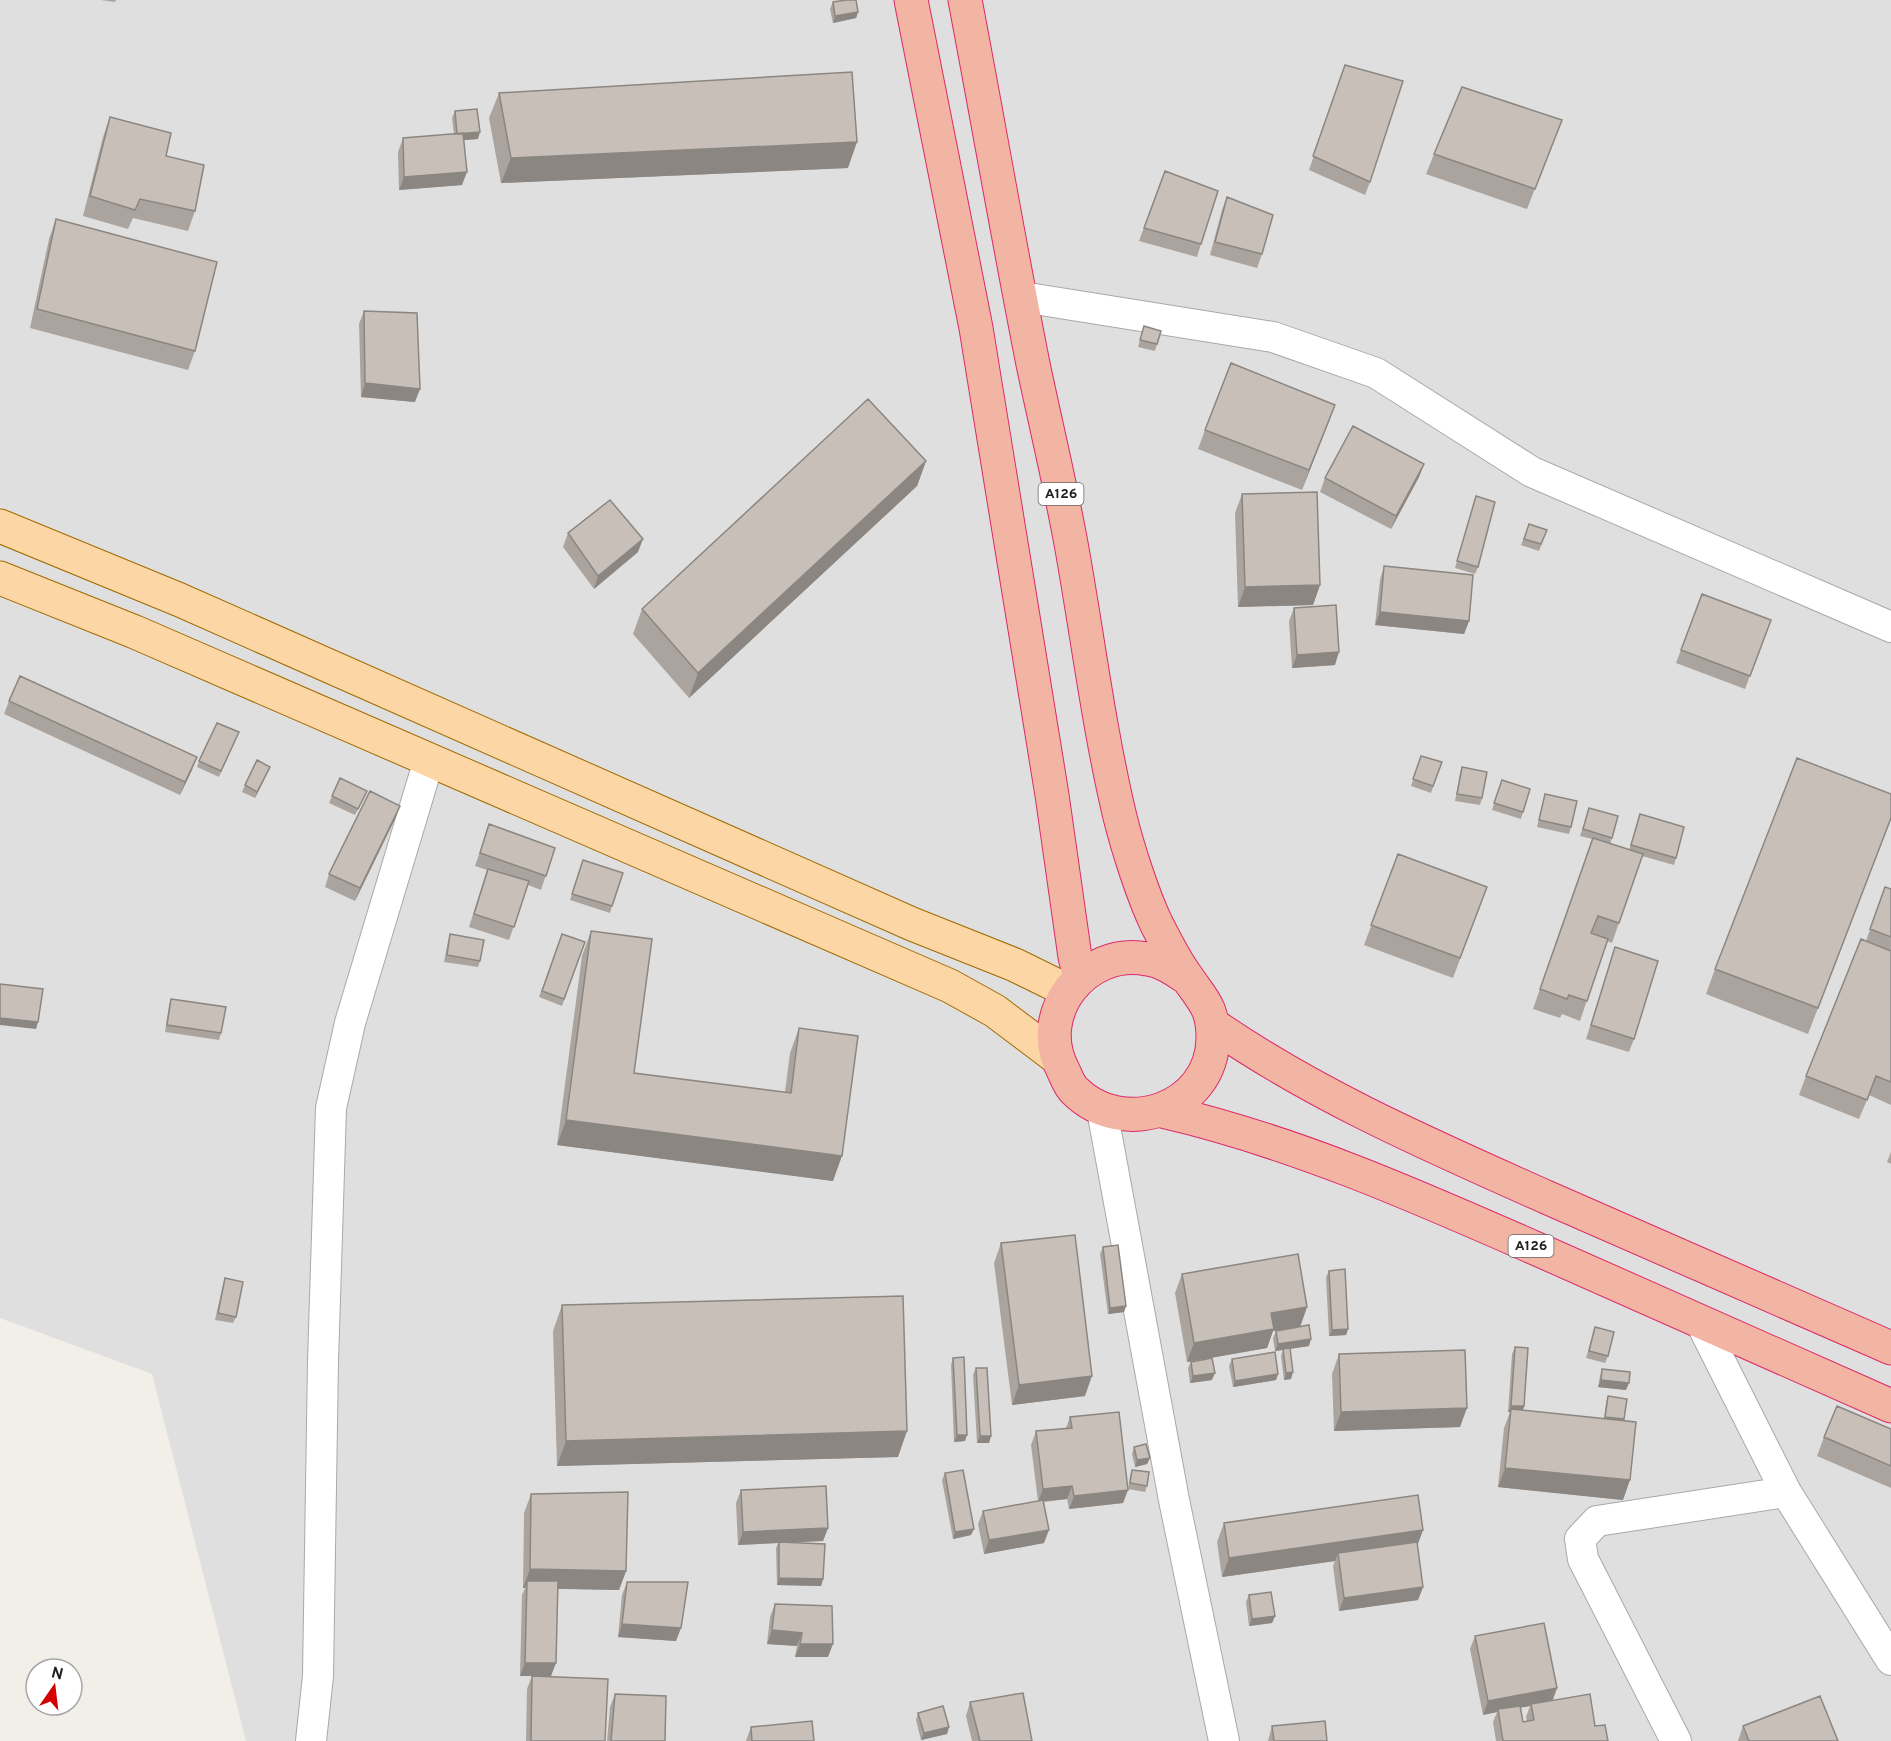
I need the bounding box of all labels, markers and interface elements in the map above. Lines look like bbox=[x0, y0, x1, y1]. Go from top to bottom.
road number: A126 bbox=[1038, 483, 1084, 505]
road number: A126 bbox=[1508, 1235, 1553, 1257]
north arrow bbox=[24, 1657, 84, 1717]
text: N bbox=[49, 1663, 65, 1685]

